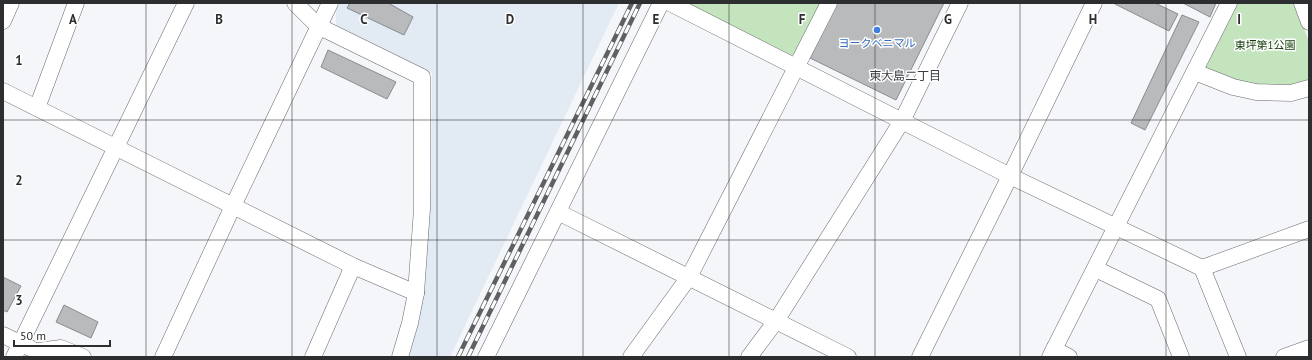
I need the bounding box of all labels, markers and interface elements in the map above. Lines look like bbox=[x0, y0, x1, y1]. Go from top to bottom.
text: A bbox=[69, 11, 77, 28]
text: B bbox=[215, 11, 223, 28]
text: C bbox=[360, 11, 368, 28]
text: D bbox=[506, 11, 514, 28]
text: E bbox=[653, 11, 660, 28]
text: F bbox=[799, 11, 806, 28]
text: G bbox=[944, 11, 952, 28]
text: H bbox=[1089, 11, 1097, 28]
text: I bbox=[1237, 11, 1241, 28]
marker: ヨークベニマル bbox=[872, 25, 882, 35]
place label: ヨークベニマル bbox=[839, 36, 916, 50]
park label: 東坪第1公園 bbox=[1235, 38, 1296, 52]
text: 1 bbox=[15, 52, 23, 69]
district label: 東大島二丁目 bbox=[869, 68, 941, 83]
text: 2 bbox=[15, 172, 23, 189]
text: 3 bbox=[15, 292, 23, 309]
scale bar bbox=[14, 322, 110, 348]
text: 50 m bbox=[20, 328, 46, 343]

